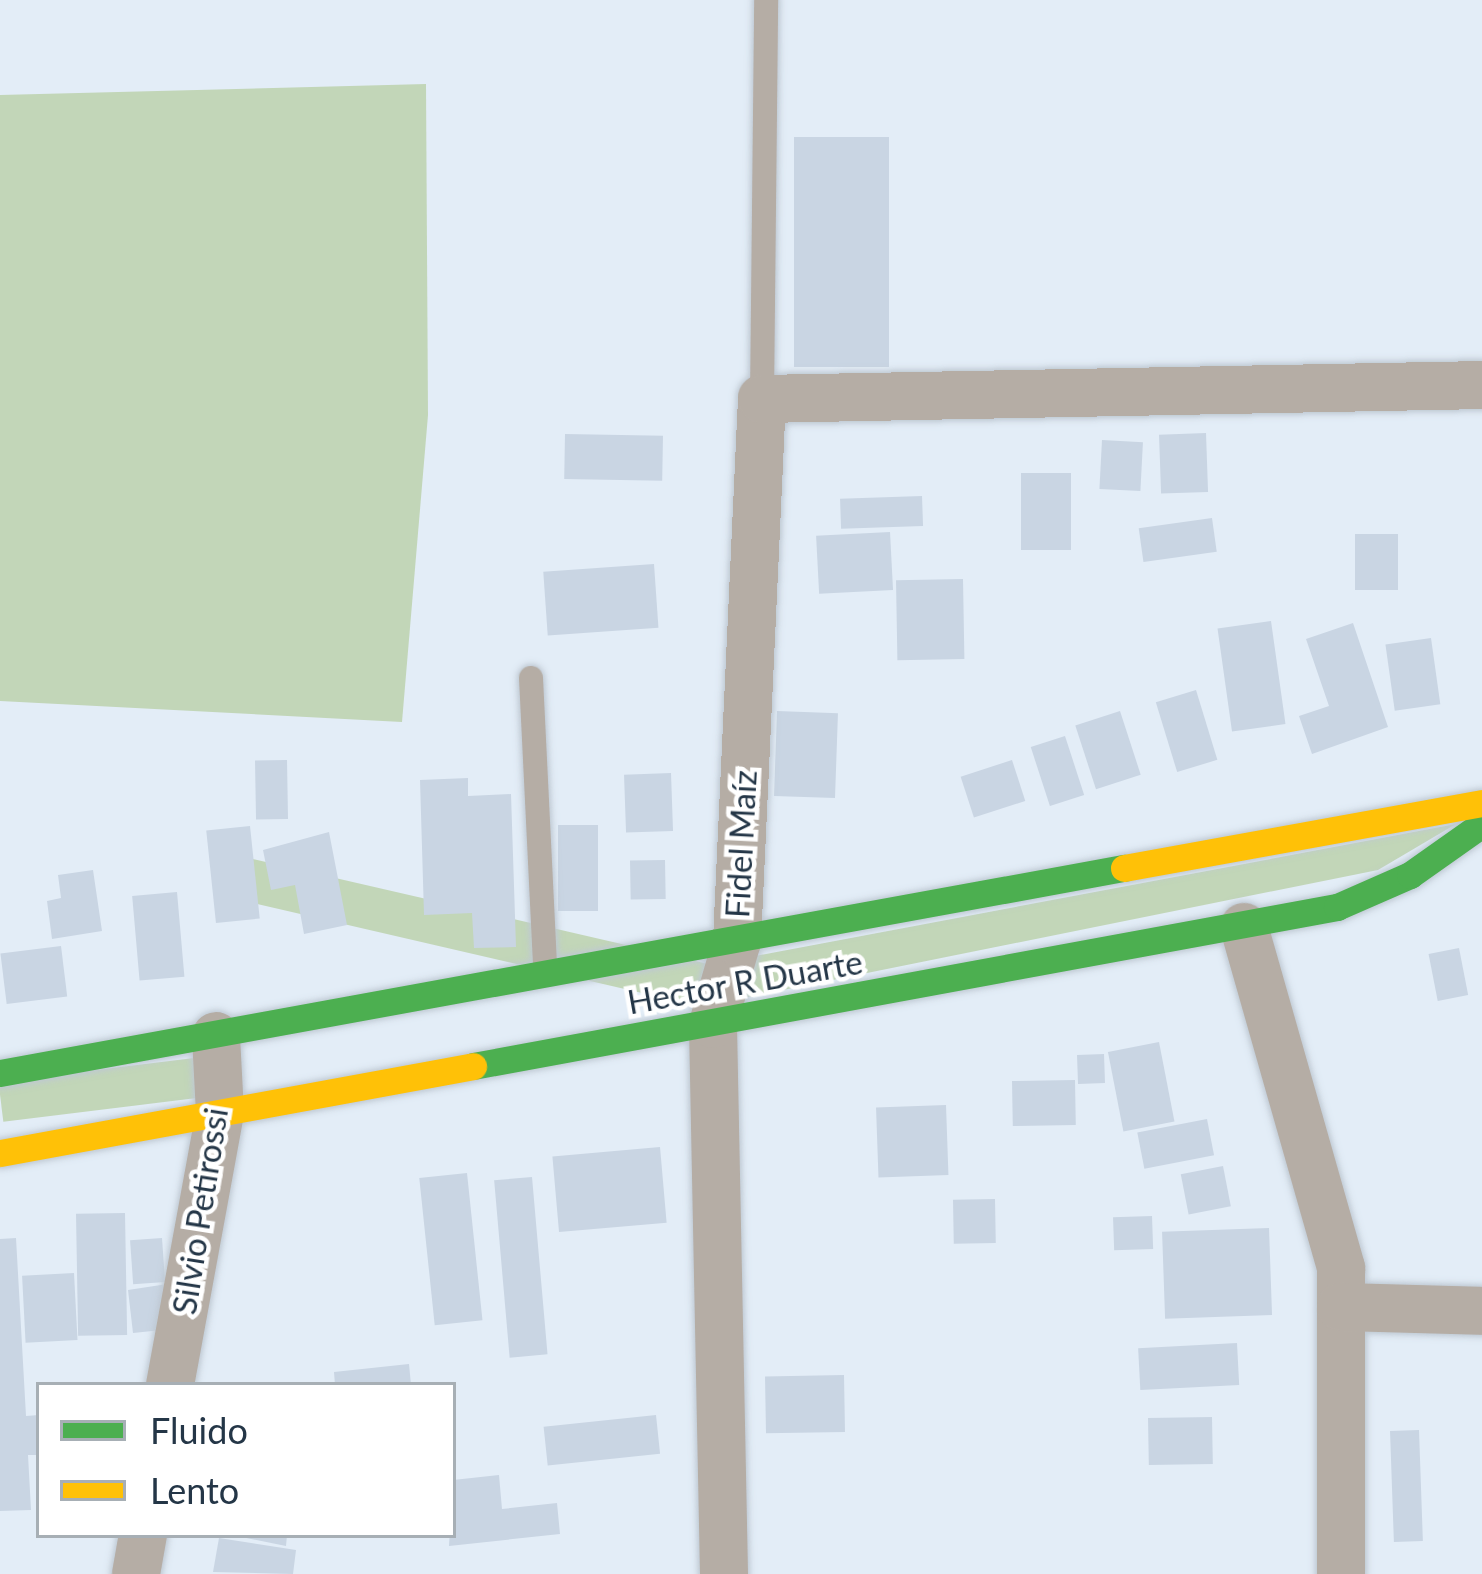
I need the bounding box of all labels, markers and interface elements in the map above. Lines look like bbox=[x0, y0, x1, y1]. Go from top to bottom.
street label: Fidel Maíz bbox=[717, 769, 765, 919]
street label: Hector R Duarte bbox=[624, 942, 866, 1022]
street label: Silvio Petirossi bbox=[164, 1105, 236, 1317]
legend bbox=[36, 1382, 456, 1538]
text: Fluido bbox=[150, 1408, 248, 1452]
text: Lento bbox=[150, 1468, 239, 1512]

